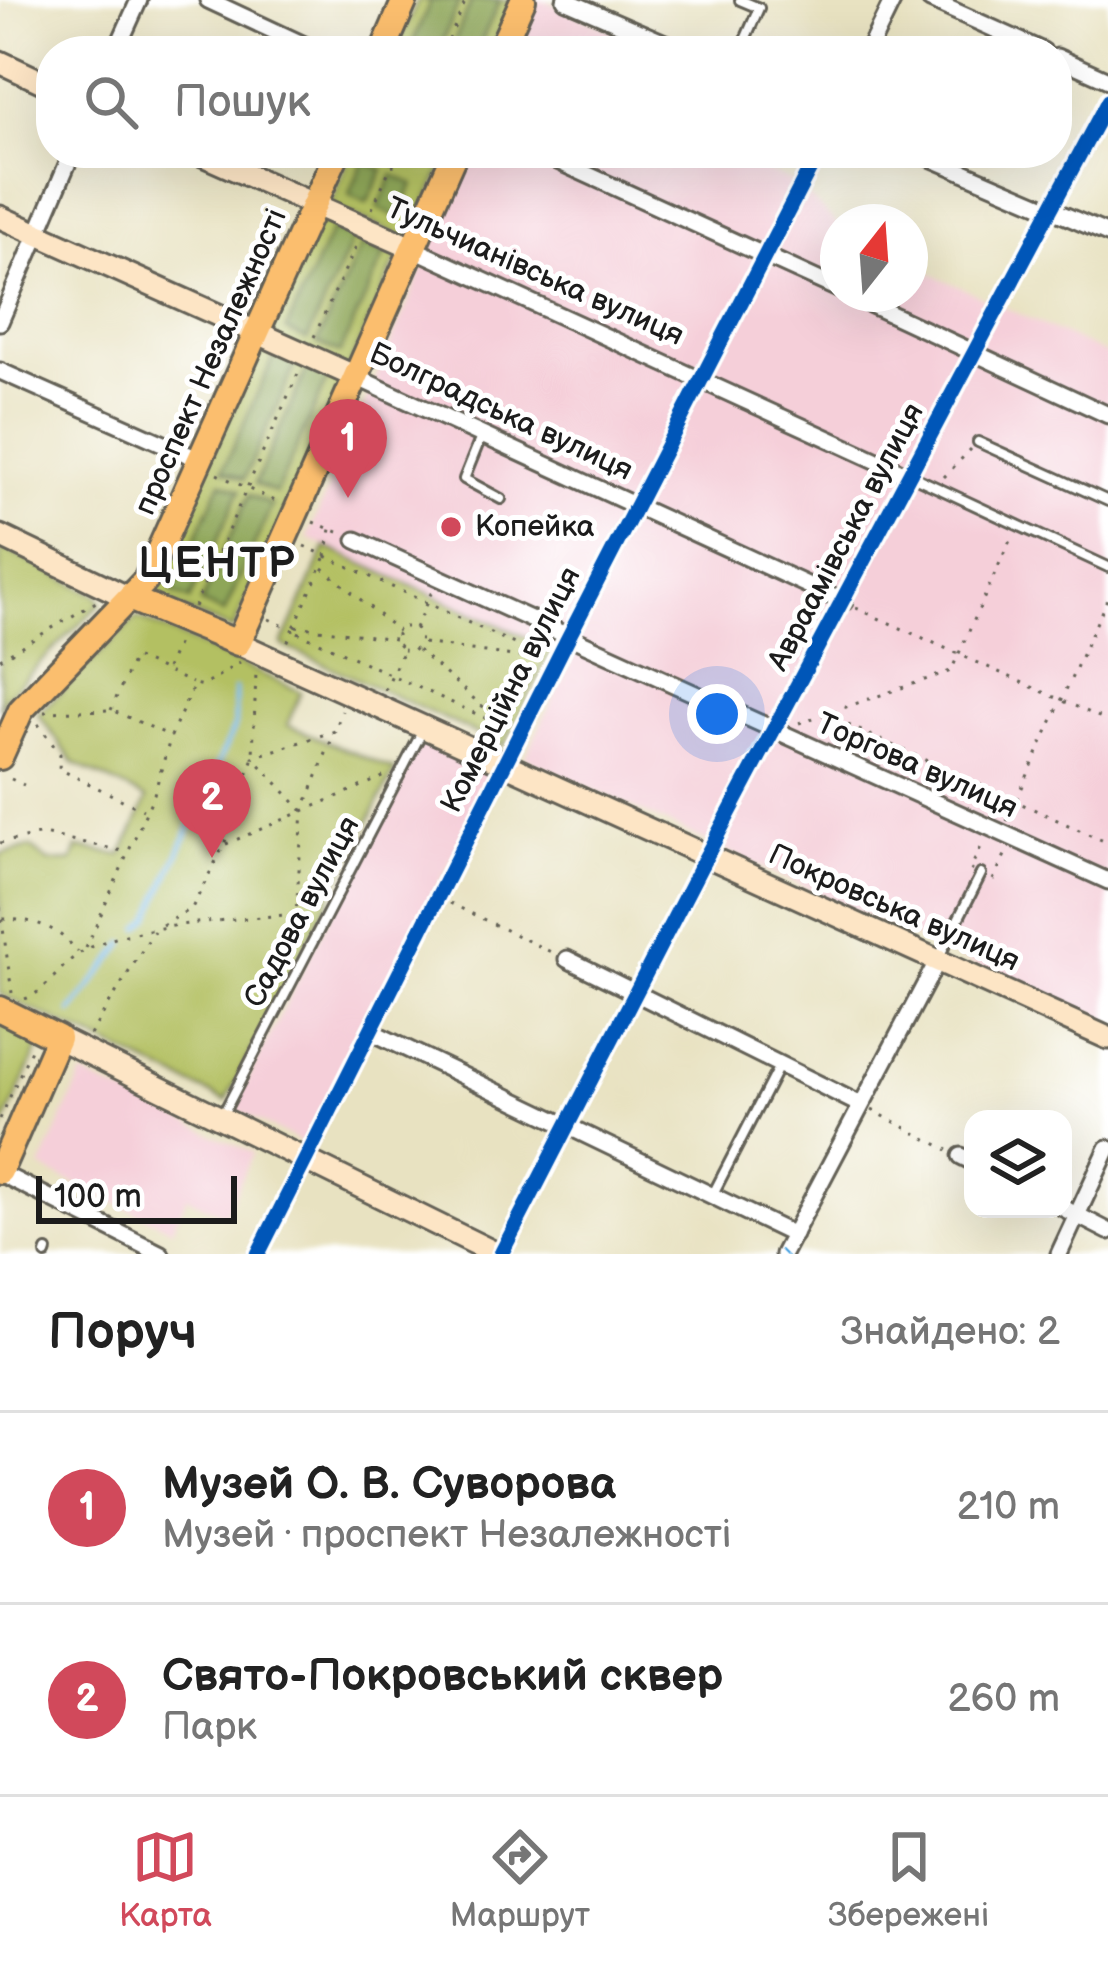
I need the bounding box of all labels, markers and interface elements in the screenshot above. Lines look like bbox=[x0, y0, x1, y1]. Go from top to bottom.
search box bbox=[36, 36, 1072, 168]
icon: search bbox=[78, 69, 144, 135]
text: Пошук bbox=[174, 75, 311, 130]
street label: Тульчианівська вулиця bbox=[381, 190, 689, 354]
street label: проспект Незалежності bbox=[127, 203, 295, 521]
north arrow bbox=[820, 204, 928, 312]
street label: Болградська вулиця bbox=[364, 335, 638, 489]
street label: Авраамівська вулиця bbox=[760, 397, 932, 678]
pin: 1 bbox=[309, 399, 387, 498]
place label: Копейка bbox=[475, 509, 595, 545]
marker: Копейка bbox=[438, 514, 464, 540]
district label: ЦЕНТР bbox=[139, 539, 297, 590]
street label: Комерційна вулиця bbox=[433, 561, 589, 819]
your location bbox=[687, 684, 747, 744]
street label: Торгова вулиця bbox=[811, 706, 1023, 826]
pin: 2 bbox=[173, 759, 251, 858]
street label: Садова вулиця bbox=[237, 810, 367, 1014]
street label: Покровська вулиця bbox=[763, 836, 1025, 980]
map controls bbox=[964, 1110, 1072, 1218]
button: layers bbox=[964, 1110, 1072, 1218]
scale bar bbox=[36, 1170, 237, 1223]
text: 100 m bbox=[54, 1177, 142, 1217]
text: Поруч bbox=[48, 1302, 197, 1363]
text: Знайдено: 2 bbox=[840, 1309, 1060, 1356]
text: Музей О. В. Суворова bbox=[162, 1457, 616, 1512]
text: 1 bbox=[79, 1484, 95, 1531]
text: 210 m bbox=[957, 1484, 1060, 1531]
text: Музей · проспект Незалежності bbox=[162, 1512, 731, 1559]
text: Свято-Покровський сквер bbox=[162, 1649, 723, 1704]
text: 2 bbox=[75, 1676, 99, 1723]
text: 260 m bbox=[947, 1676, 1060, 1723]
text: Парк bbox=[162, 1704, 257, 1751]
tab: Карта bbox=[119, 1824, 212, 1936]
tab: Маршрут bbox=[450, 1824, 590, 1936]
tab: Збережені bbox=[828, 1824, 989, 1936]

